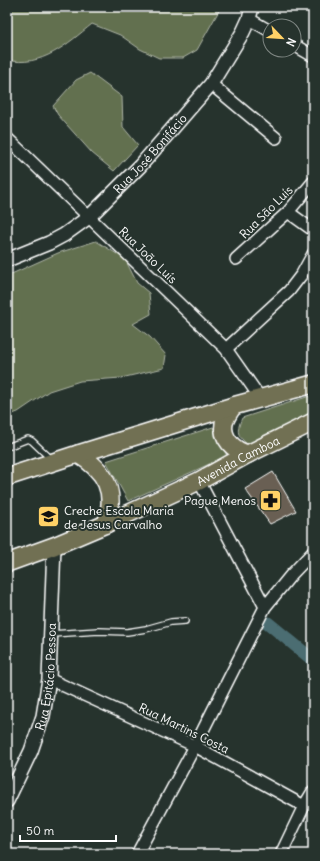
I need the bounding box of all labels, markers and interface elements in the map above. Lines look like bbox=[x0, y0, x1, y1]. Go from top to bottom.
north arrow bbox=[262, 18, 302, 58]
text: N bbox=[283, 36, 299, 49]
street label: Rua José Bonifácio bbox=[110, 110, 190, 196]
street label: Rua São Luís bbox=[236, 182, 296, 242]
street label: Rua João Luís bbox=[116, 224, 180, 286]
street label: Avenida Camboa bbox=[194, 432, 282, 488]
pharmacy icon: Pague Menos bbox=[258, 487, 284, 513]
place label: Pague Menos bbox=[184, 493, 256, 508]
place label: Creche Escola Maria de Jesus Carvalho bbox=[64, 503, 174, 532]
school or university icon: Creche Escola Maria de Jesus Carvalho bbox=[36, 504, 62, 530]
street label: Rua Epitácio Pessoa bbox=[31, 623, 59, 732]
street label: Rua Martins Costa bbox=[136, 700, 232, 756]
scale bar bbox=[20, 817, 116, 843]
text: 50 m bbox=[26, 823, 55, 838]

